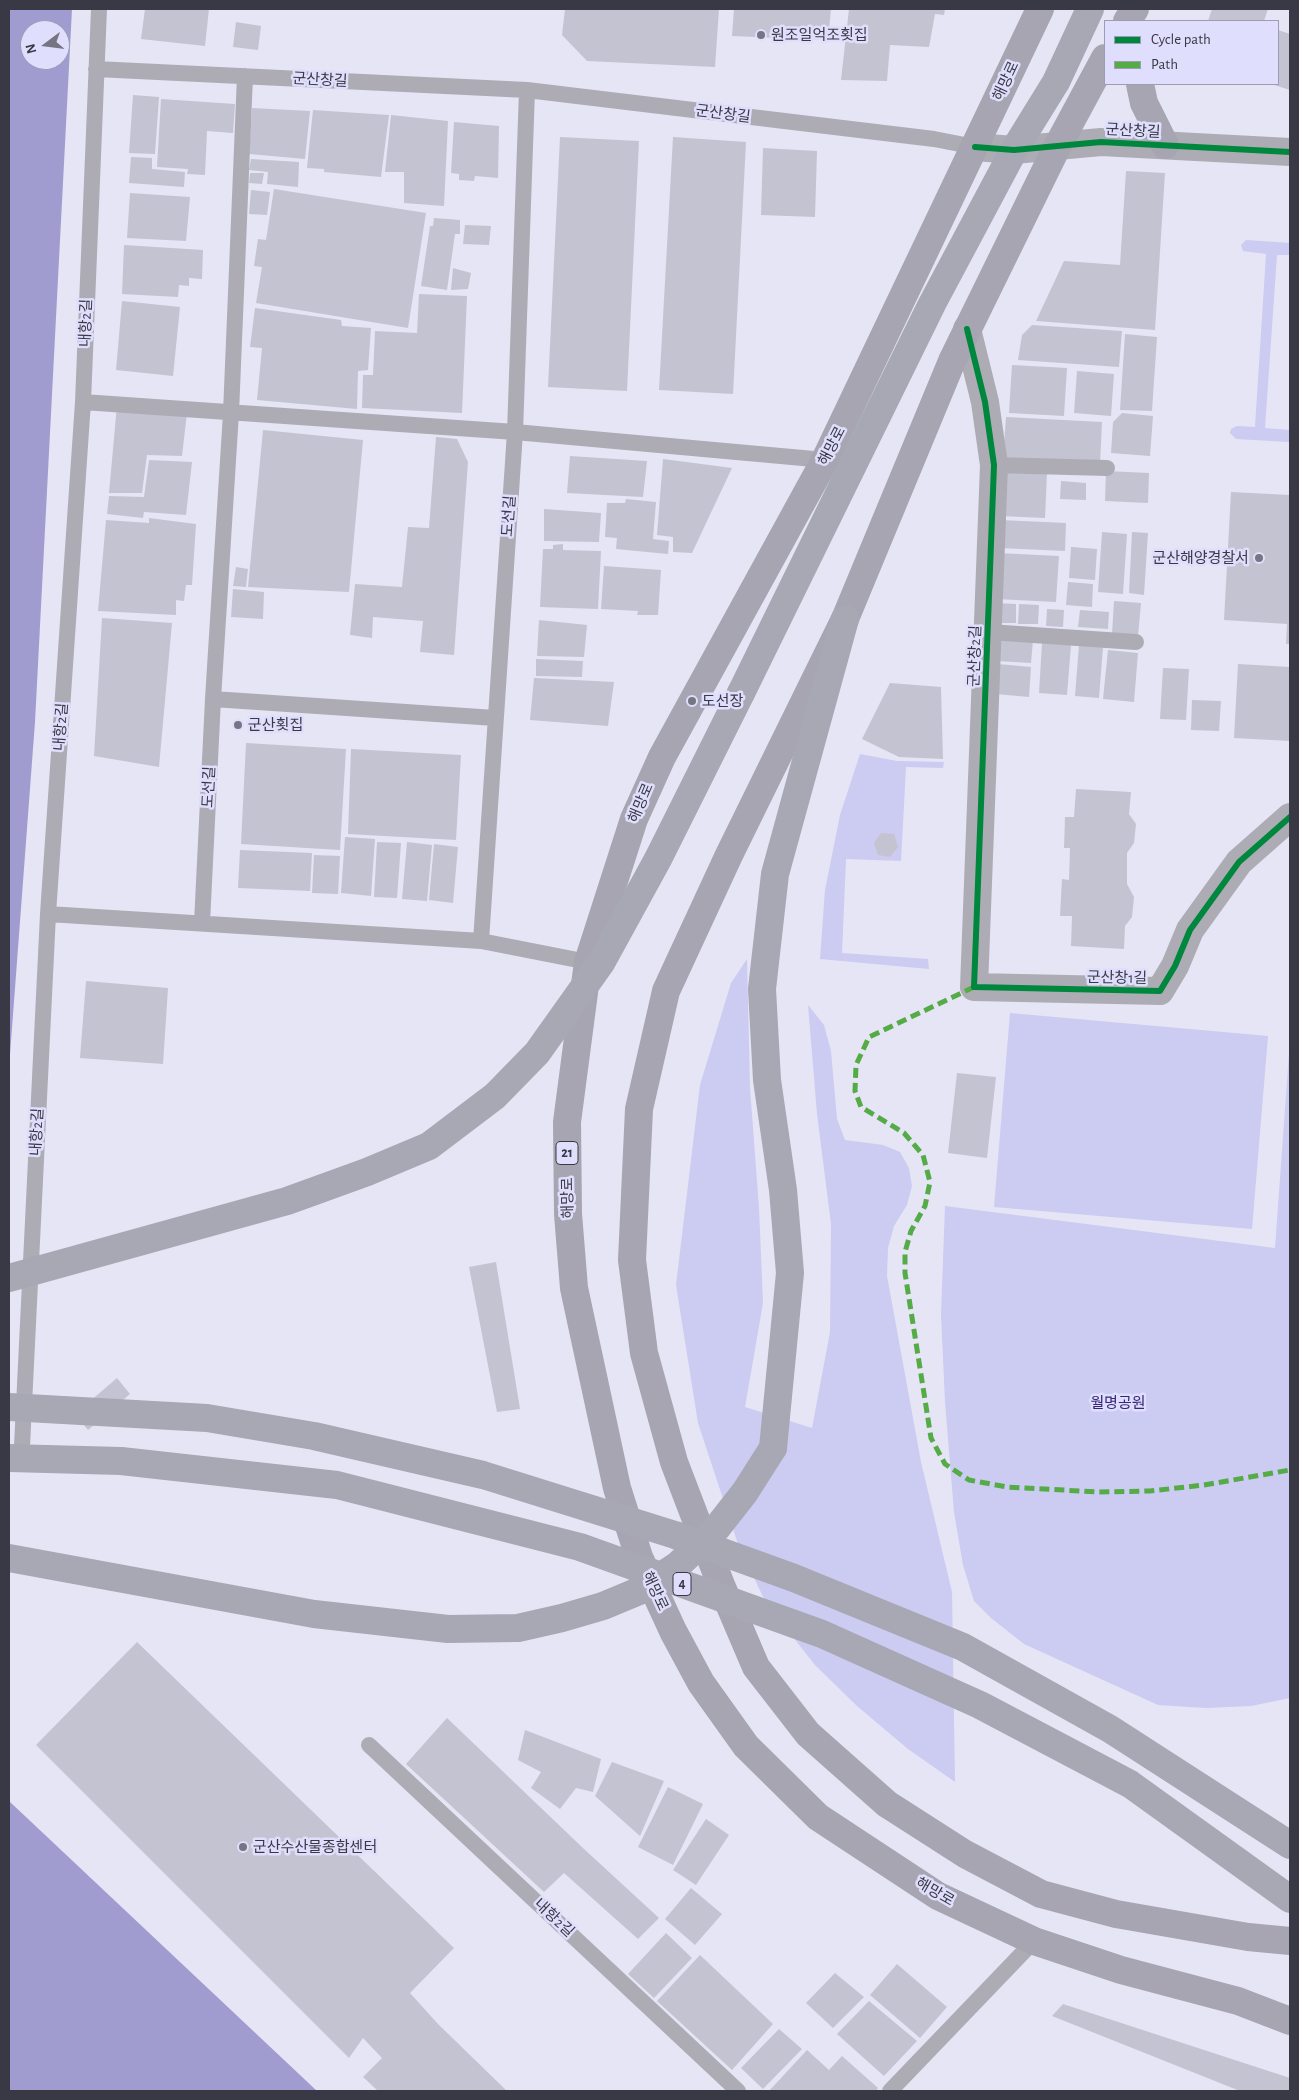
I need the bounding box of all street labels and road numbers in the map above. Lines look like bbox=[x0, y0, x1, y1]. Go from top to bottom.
street label: 해망로 bbox=[989, 58, 1023, 104]
street label: 군산창길 bbox=[292, 70, 348, 90]
street label: 군산창길 bbox=[695, 102, 751, 126]
street label: 군산창길 bbox=[1105, 121, 1161, 141]
street label: 내항2길 bbox=[76, 299, 96, 347]
street label: 해망로 bbox=[815, 423, 849, 469]
street label: 도선길 bbox=[499, 495, 519, 537]
street label: 군산창2길 bbox=[965, 625, 985, 687]
street label: 내항2길 bbox=[50, 702, 72, 752]
street label: 도선길 bbox=[199, 766, 219, 808]
street label: 해망로 bbox=[625, 780, 657, 826]
street label: 군산창1길 bbox=[1087, 968, 1147, 988]
street label: 내항2길 bbox=[27, 1107, 47, 1157]
road number: 21 bbox=[556, 1142, 578, 1164]
street label: 해망로 bbox=[559, 1177, 577, 1219]
street label: 해망로 bbox=[638, 1568, 672, 1614]
road number: 4 bbox=[673, 1572, 691, 1596]
street label: 해망로 bbox=[913, 1874, 957, 1910]
street label: 내항2길 bbox=[530, 1895, 578, 1941]

